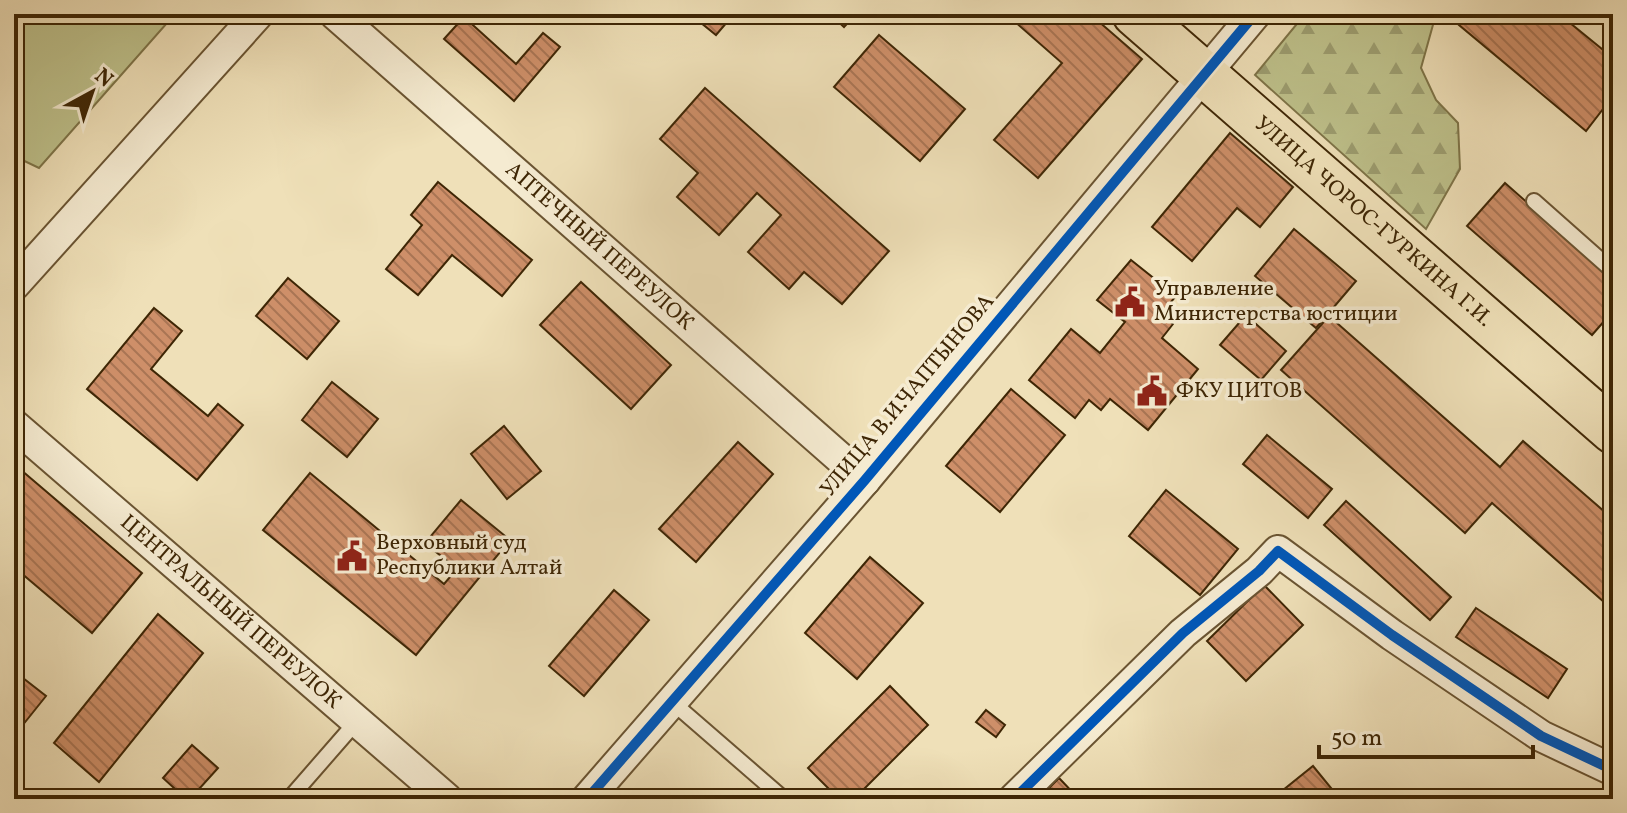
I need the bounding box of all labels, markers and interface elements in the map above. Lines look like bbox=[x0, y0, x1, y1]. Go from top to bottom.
north arrow bbox=[52, 52, 132, 132]
text: N bbox=[87, 62, 119, 96]
street label: УЛИЦА ЧОРОС-ГУРКИНА Г.И. bbox=[1247, 109, 1499, 334]
street label: АПТЕЧНЫЙ ПЕРЕУЛОК bbox=[498, 155, 700, 338]
place label: Управление Министерства юстиции bbox=[1154, 274, 1398, 330]
public building icon: Управление Министерства юстиции bbox=[1113, 285, 1147, 319]
street label: УЛИЦА В.И.ЧАПТЫНОВА bbox=[814, 288, 1002, 504]
public building icon: ФКУ ЦИТОВ bbox=[1135, 374, 1169, 408]
place label: ФКУ ЦИТОВ bbox=[1176, 376, 1302, 407]
street label: ЦЕНТРАЛЬНЫЙ ПЕРЕУЛОК bbox=[113, 507, 348, 716]
place label: Верховный суд Республики Алтай bbox=[376, 528, 562, 584]
public building icon: Верховный суд Республики Алтай bbox=[335, 539, 369, 573]
scale bar bbox=[1319, 709, 1533, 759]
text: 50 m bbox=[1331, 722, 1383, 756]

